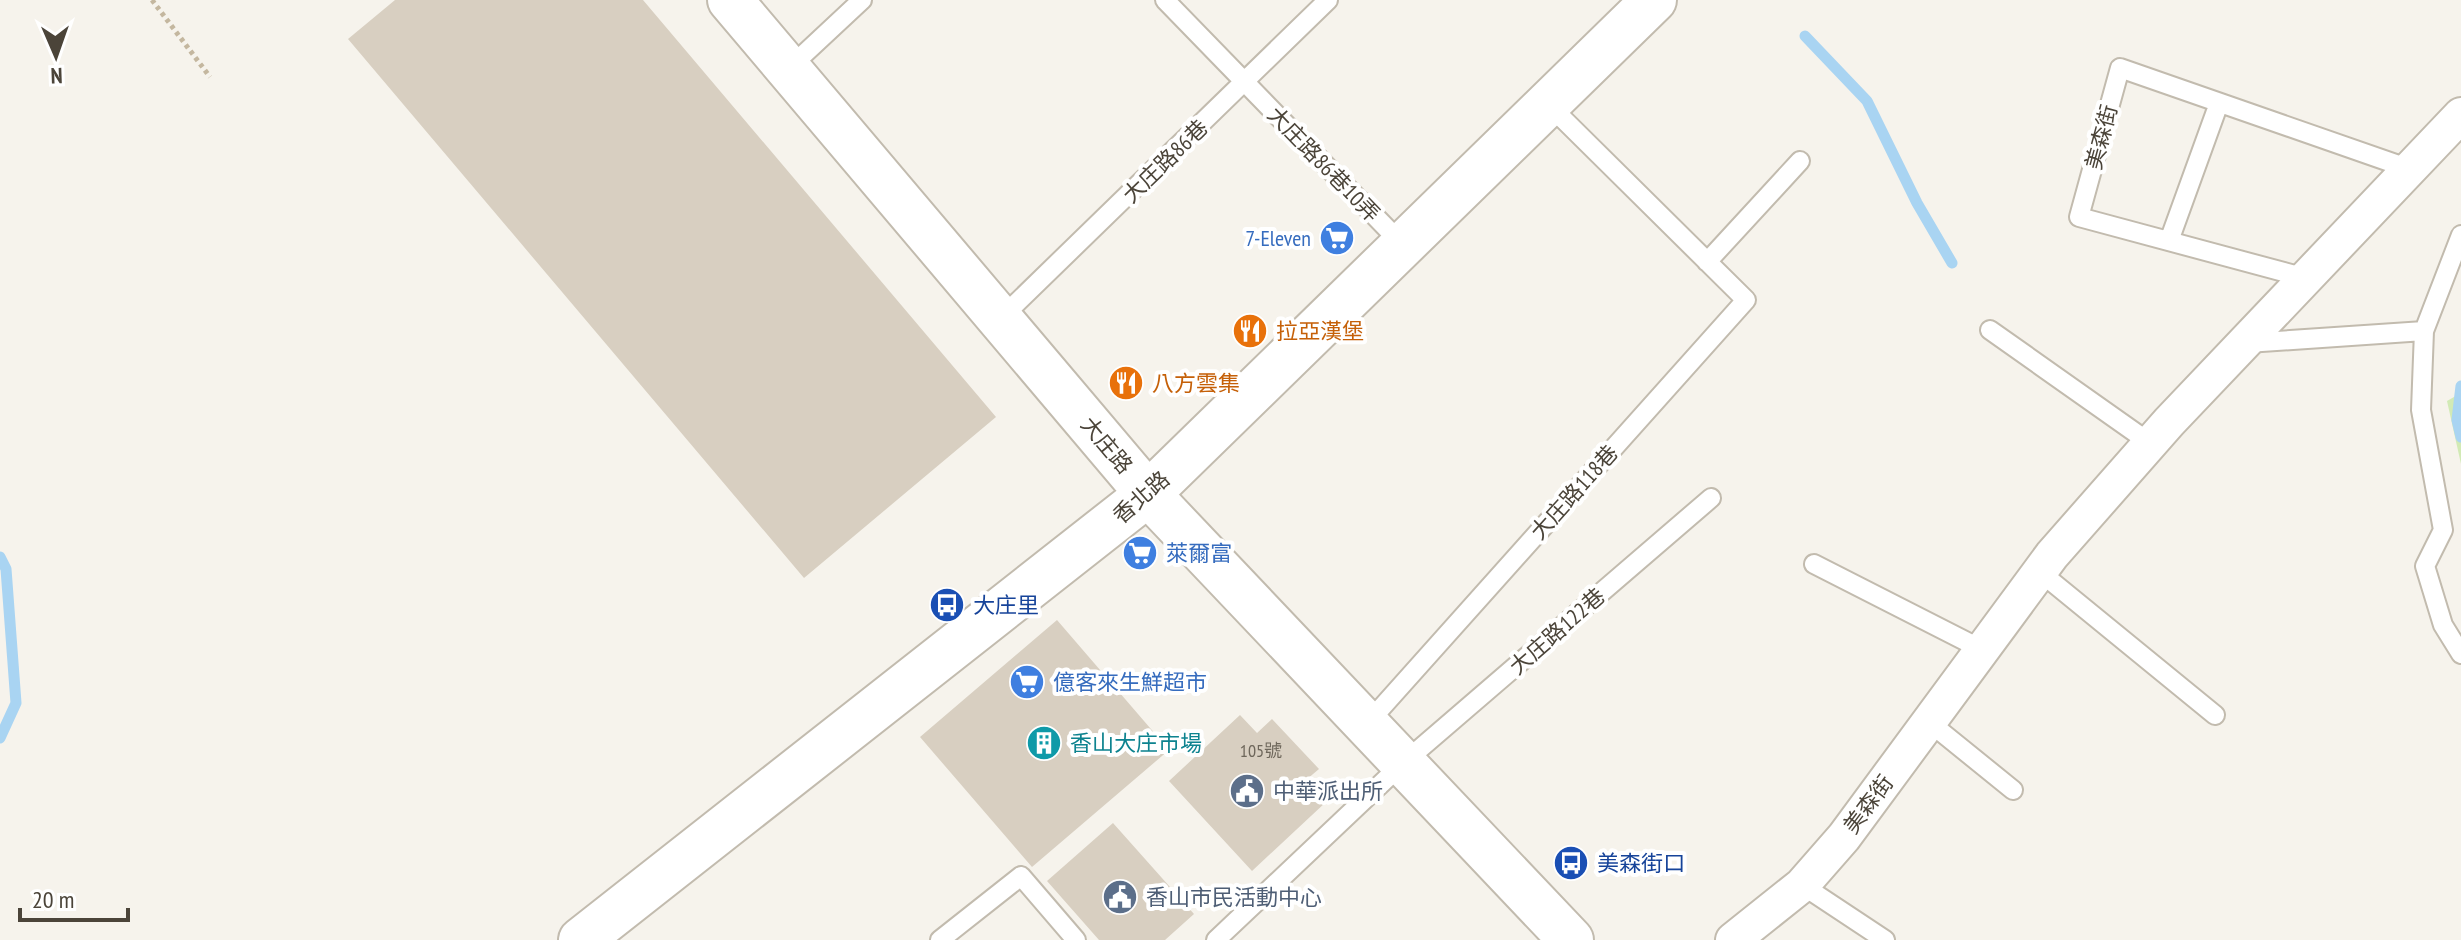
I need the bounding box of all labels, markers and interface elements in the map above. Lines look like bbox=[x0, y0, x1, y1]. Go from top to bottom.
north arrow bbox=[16, 16, 96, 96]
text: N bbox=[50, 62, 63, 90]
street label: 大庄路86巷10弄 bbox=[1262, 100, 1386, 228]
street label: 美森街 bbox=[2079, 101, 2123, 173]
street label: 大庄路86巷 bbox=[1116, 113, 1214, 209]
supermarket icon: 7-Eleven bbox=[1318, 219, 1356, 257]
place label: 7-Eleven bbox=[1245, 224, 1311, 252]
restaurant icon: 拉亞漢堡 bbox=[1231, 312, 1269, 350]
place label: 拉亞漢堡 bbox=[1276, 317, 1364, 345]
restaurant icon: 八方雲集 bbox=[1107, 364, 1145, 402]
place label: 八方雲集 bbox=[1152, 369, 1240, 397]
street label: 大庄路 bbox=[1075, 411, 1139, 479]
street label: 大庄路118巷 bbox=[1524, 439, 1624, 545]
street label: 香北路 bbox=[1107, 465, 1175, 529]
supermarket icon: 萊爾富 bbox=[1121, 534, 1159, 572]
place label: 萊爾富 bbox=[1166, 539, 1232, 567]
street label: 大庄路122巷 bbox=[1503, 582, 1611, 680]
bus stop icon: 大庄里 bbox=[928, 586, 966, 624]
place label: 大庄里 bbox=[973, 591, 1039, 619]
supermarket icon: 億客來生鮮超市 bbox=[1008, 663, 1046, 701]
place label: 億客來生鮮超市 bbox=[1053, 668, 1207, 696]
building icon: 香山大庄市場 bbox=[1025, 724, 1063, 762]
place label: 香山大庄市場 bbox=[1070, 729, 1202, 757]
house number: 105號 bbox=[1240, 739, 1282, 762]
street label: 美森街 bbox=[1837, 769, 1899, 839]
public building icon: 中華派出所 bbox=[1228, 772, 1266, 810]
place label: 中華派出所 bbox=[1273, 777, 1383, 805]
bus stop icon: 美森街口 bbox=[1552, 844, 1590, 882]
place label: 美森街口 bbox=[1597, 849, 1685, 877]
scale bar bbox=[20, 872, 128, 922]
public building icon: 香山市民活動中心 bbox=[1101, 878, 1139, 916]
place label: 香山市民活動中心 bbox=[1146, 883, 1322, 911]
text: 20 m bbox=[32, 884, 74, 915]

